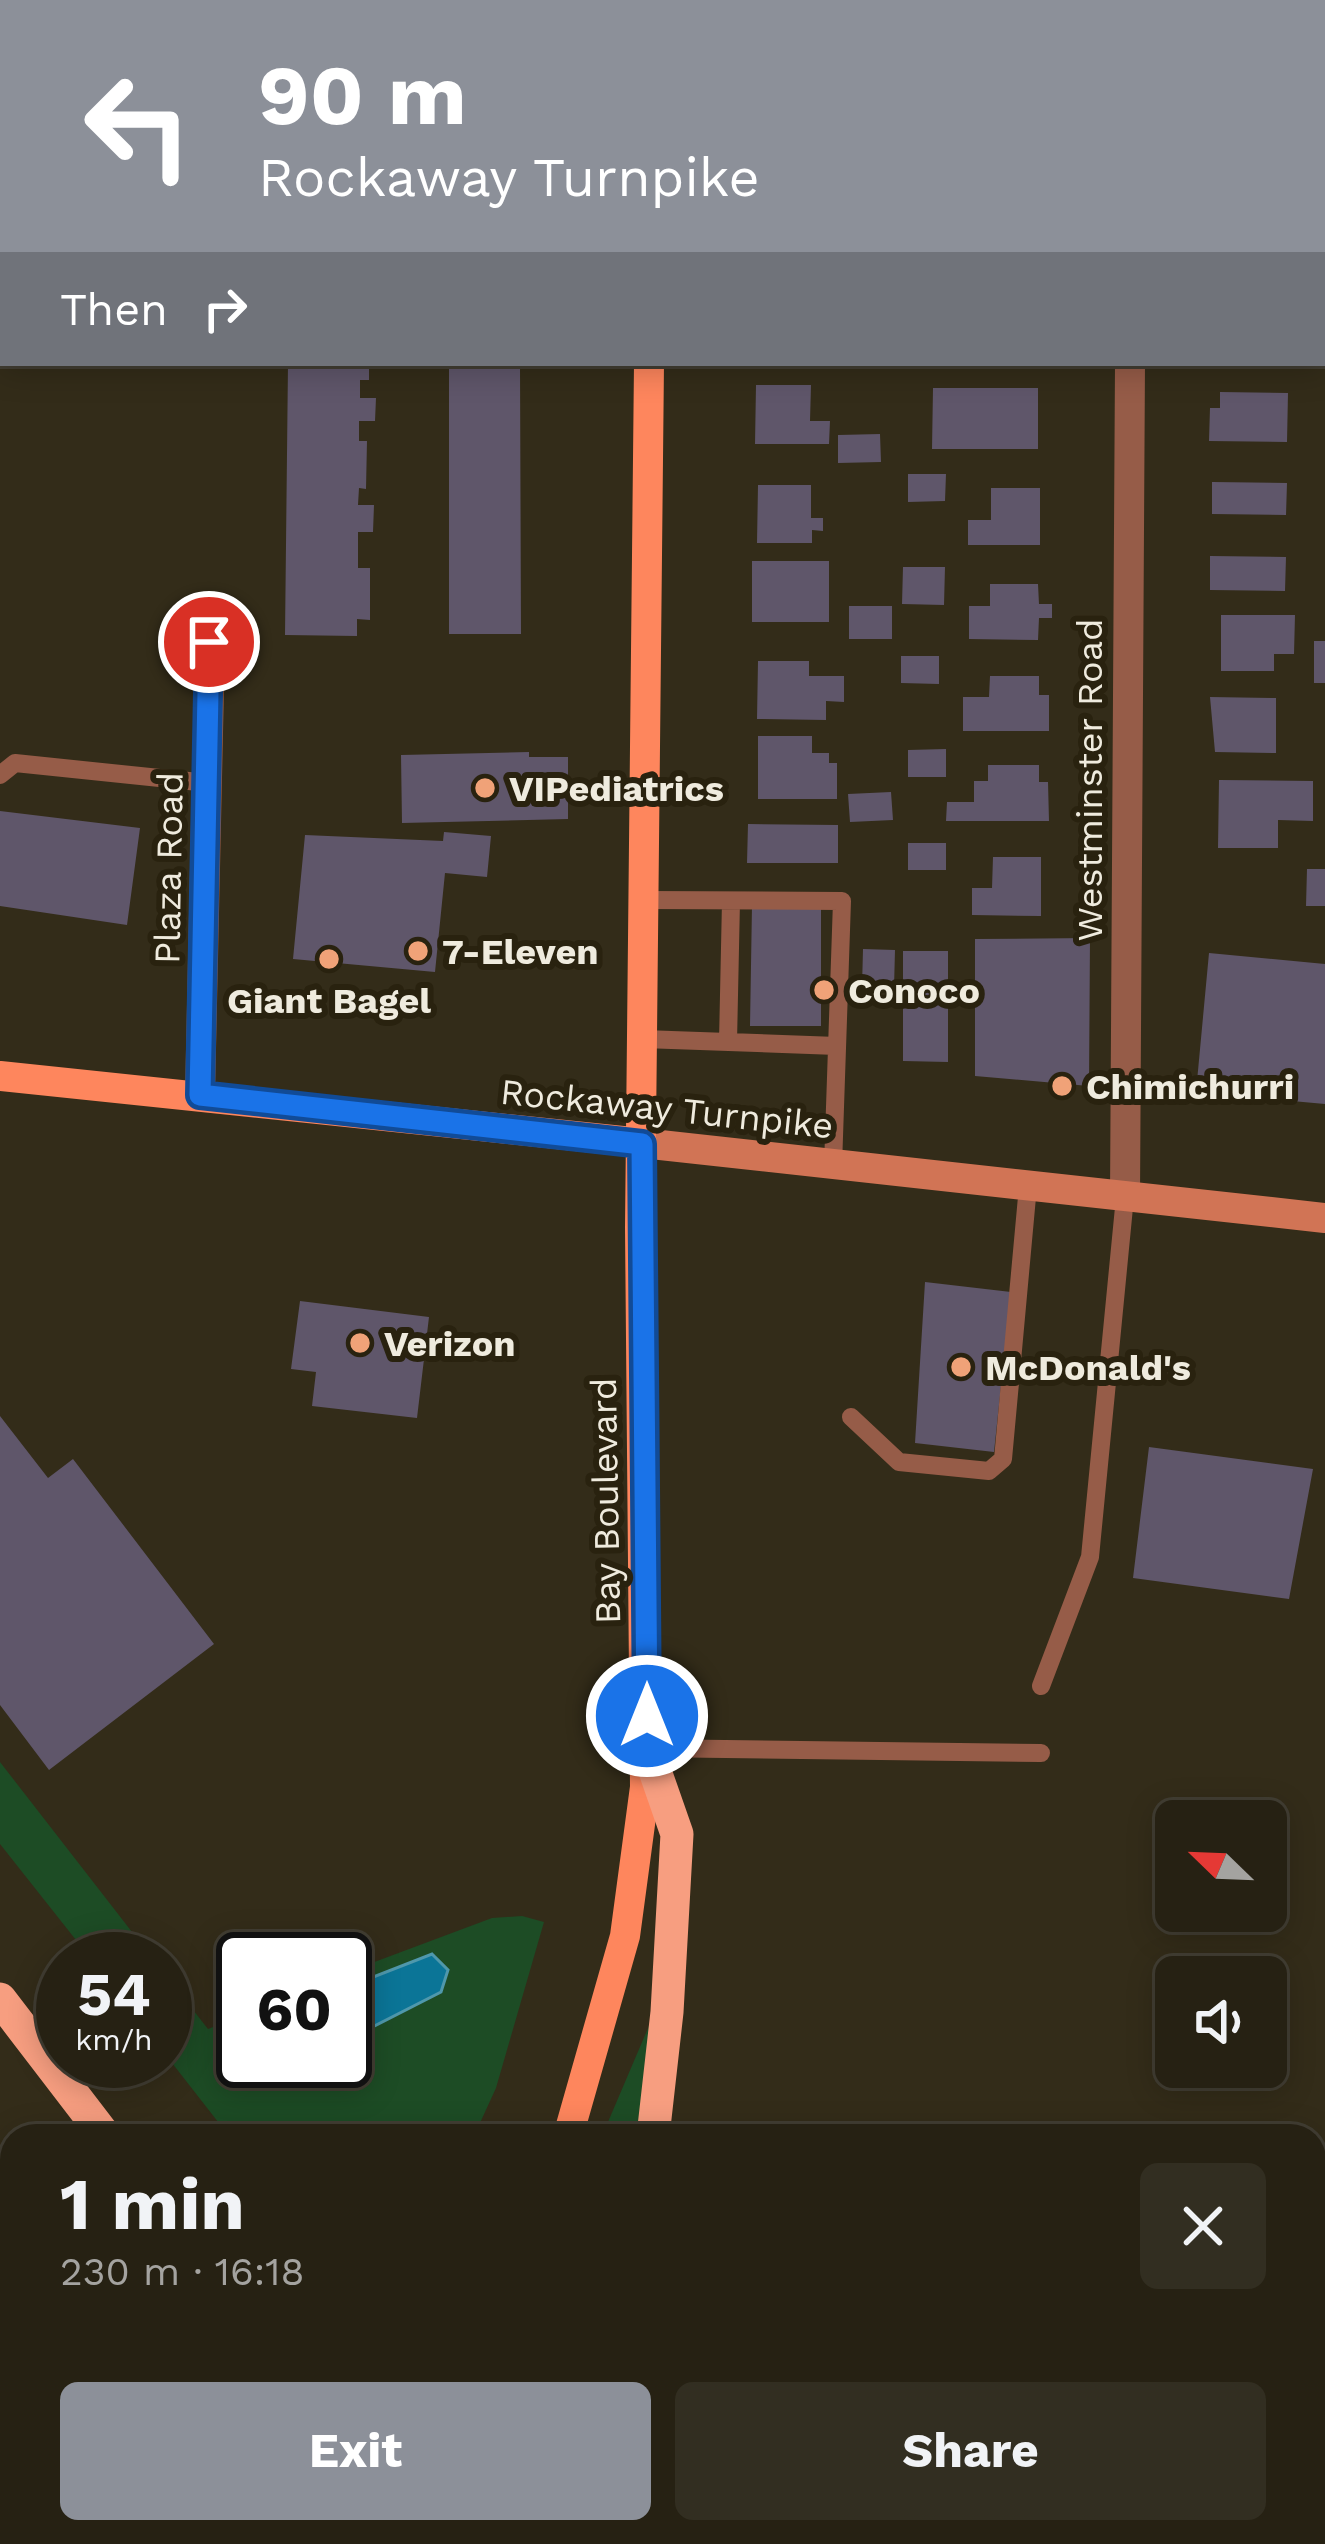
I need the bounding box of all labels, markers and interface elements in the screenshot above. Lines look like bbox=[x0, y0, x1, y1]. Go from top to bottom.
text: 90 m bbox=[258, 46, 467, 144]
icon: left bbox=[60, 48, 216, 204]
text: Rockaway Turnpike bbox=[258, 146, 760, 209]
icon: right bbox=[192, 276, 258, 342]
text: Then bbox=[60, 283, 168, 336]
pin bbox=[158, 591, 260, 693]
icon: arrive bbox=[176, 609, 242, 675]
street label: Westminster Road bbox=[1069, 618, 1111, 942]
place label: VIPediatrics bbox=[509, 768, 724, 810]
street label: Plaza Road bbox=[146, 772, 192, 965]
marker: VIPediatrics bbox=[472, 775, 498, 801]
place label: 7-Eleven bbox=[442, 931, 599, 973]
marker: 7-Eleven bbox=[405, 938, 431, 964]
marker: Giant Bagel bbox=[316, 946, 342, 972]
place label: Conoco bbox=[848, 970, 980, 1012]
marker: Conoco bbox=[811, 977, 837, 1003]
place label: Giant Bagel bbox=[227, 980, 431, 1022]
place label: Chimichurri bbox=[1086, 1066, 1294, 1108]
street label: Rockaway Turnpike bbox=[498, 1071, 835, 1147]
marker: Chimichurri bbox=[1049, 1073, 1075, 1099]
place label: Verizon bbox=[384, 1323, 516, 1365]
marker: Verizon bbox=[347, 1330, 373, 1356]
place label: McDonald's bbox=[985, 1347, 1191, 1389]
marker: McDonald's bbox=[948, 1354, 974, 1380]
street label: Bay Boulevard bbox=[583, 1377, 629, 1625]
position arrow bbox=[584, 1653, 710, 1779]
north arrow bbox=[1155, 1800, 1287, 1932]
map controls bbox=[1155, 1800, 1287, 2088]
speed limit sign: 60 bbox=[216, 1932, 372, 2088]
button: sound bbox=[1155, 1956, 1287, 2088]
text: 54 bbox=[77, 1959, 151, 2030]
text: km/h bbox=[75, 2022, 153, 2057]
text: 1 min bbox=[60, 2162, 245, 2246]
button: close bbox=[1140, 2163, 1266, 2289]
text: 230 m · 16:18 bbox=[60, 2249, 305, 2294]
button: Exit bbox=[60, 2382, 651, 2520]
button: Share bbox=[675, 2382, 1266, 2520]

